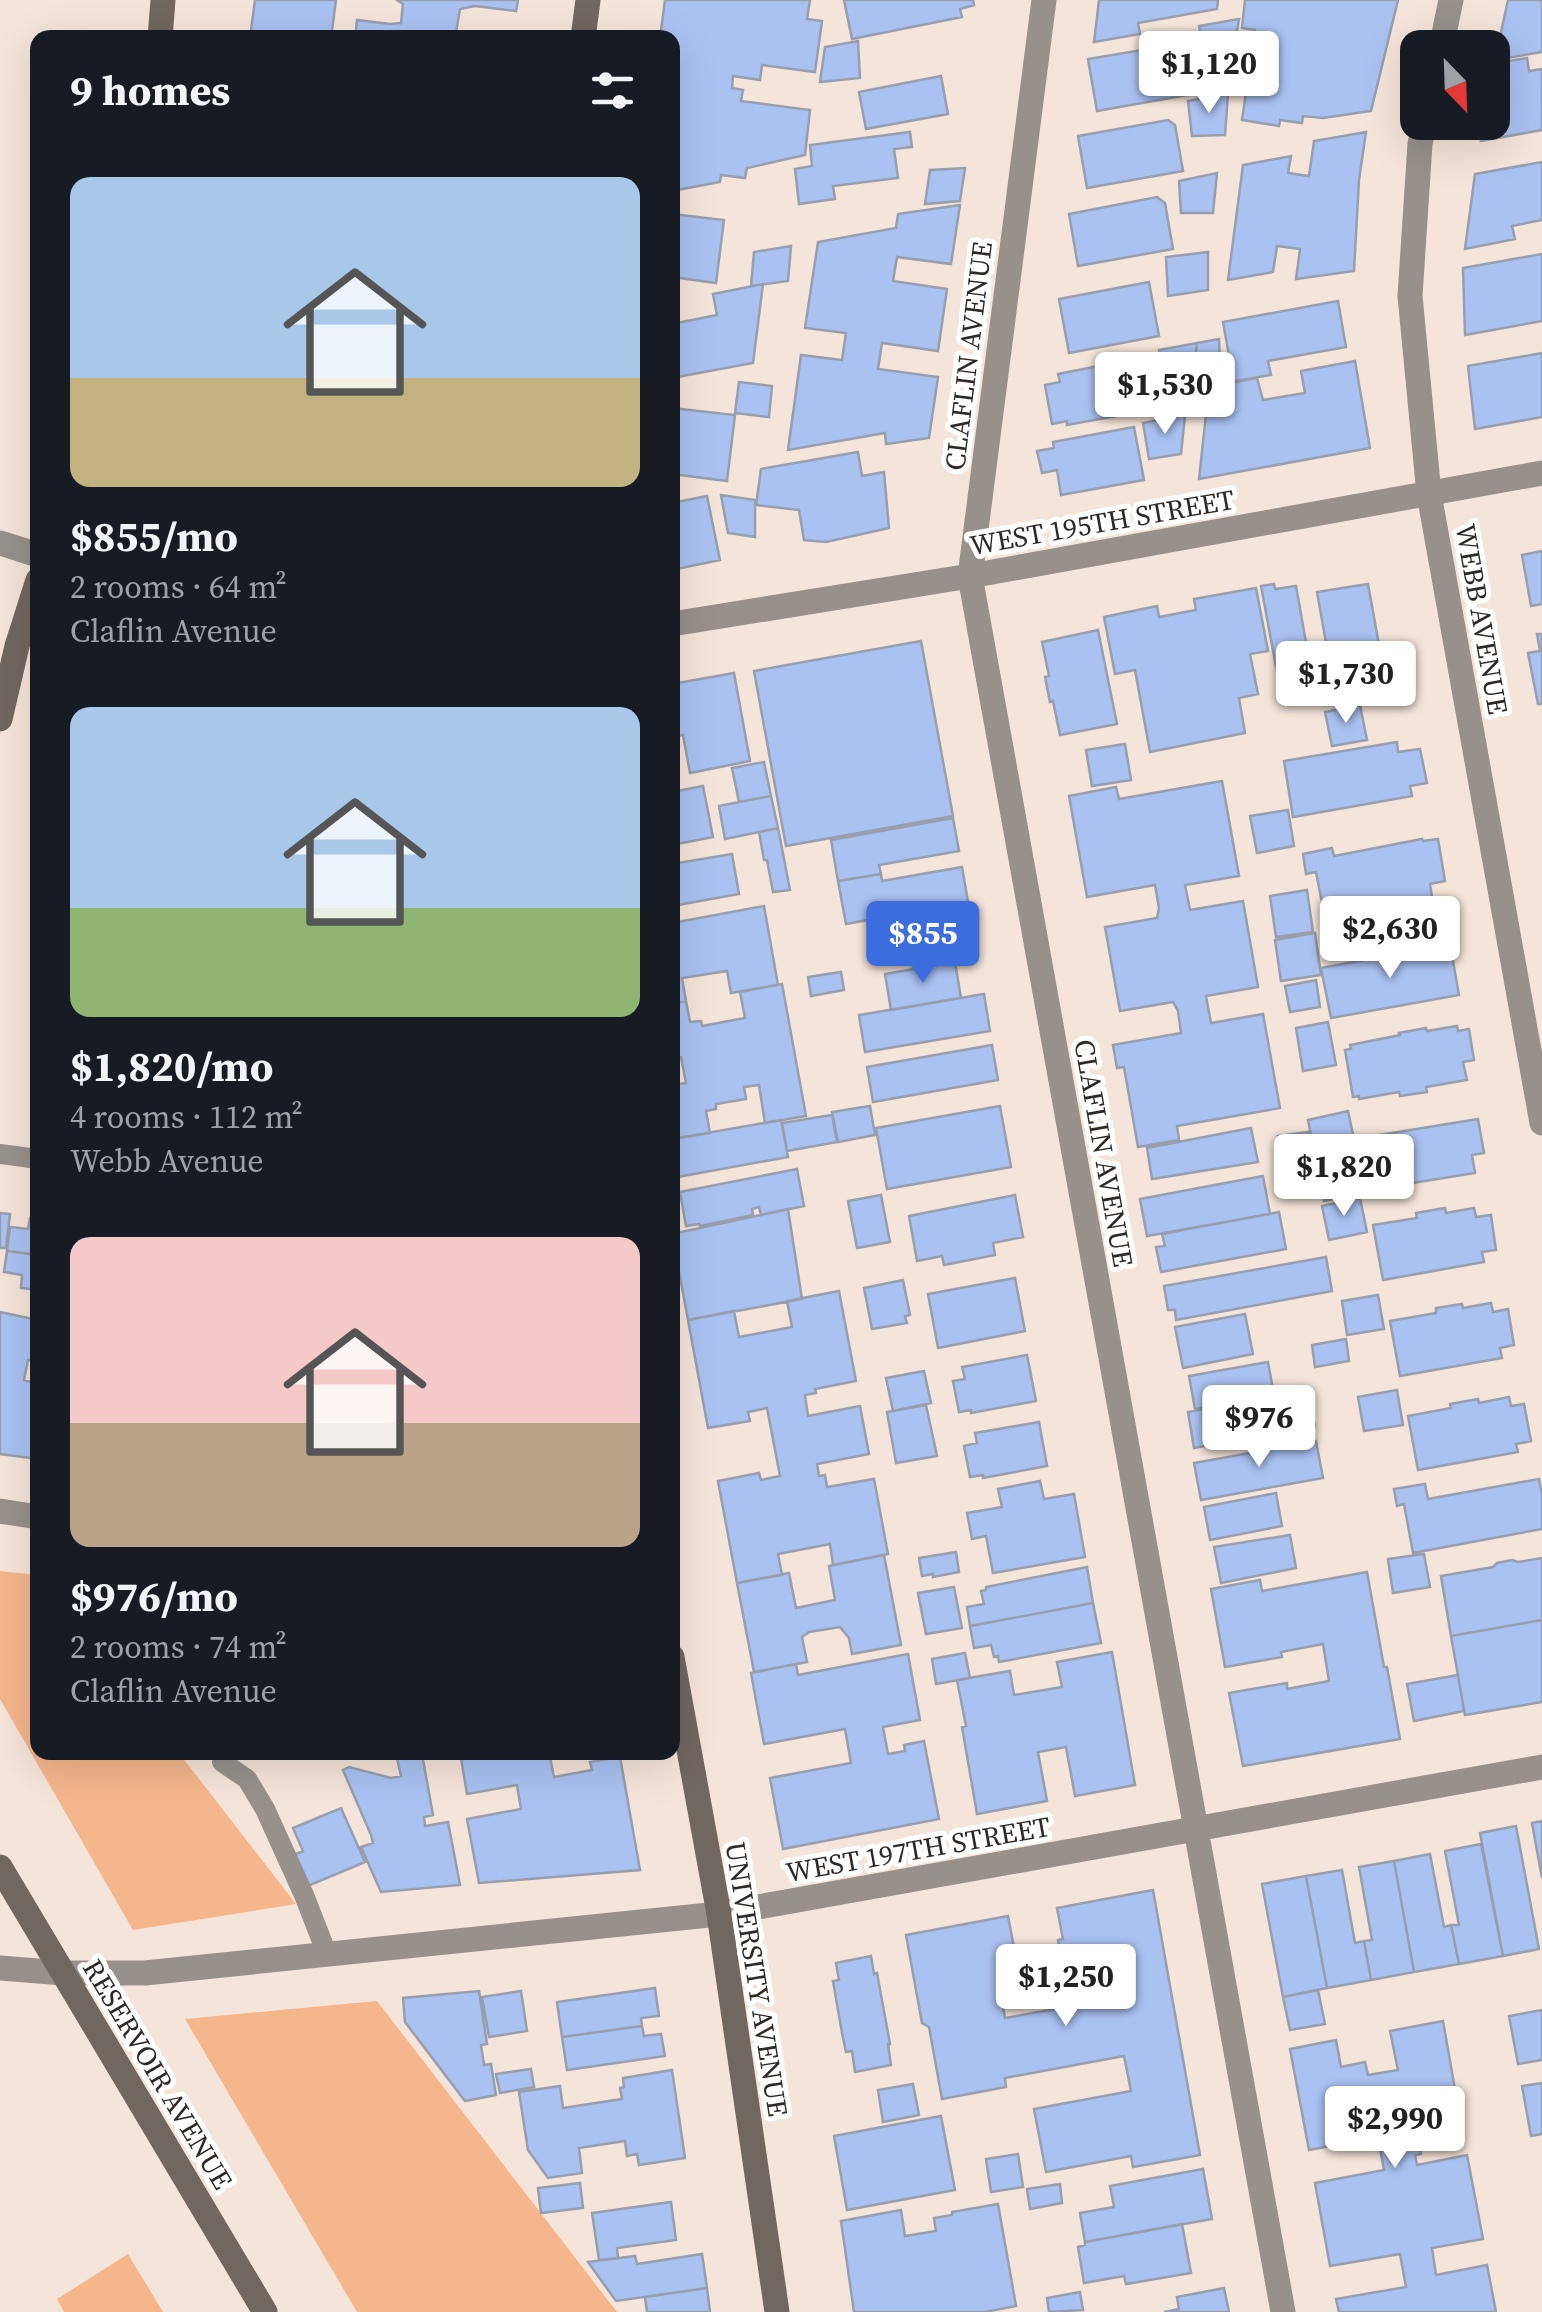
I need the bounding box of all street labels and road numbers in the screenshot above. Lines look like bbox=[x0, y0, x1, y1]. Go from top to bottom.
street label: CLAFLIN AVENUE bbox=[935, 239, 1001, 473]
street label: WEST 195TH STREET bbox=[967, 480, 1237, 564]
street label: WEBB AVENUE bbox=[1447, 521, 1517, 717]
street label: CLAFLIN AVENUE bbox=[1065, 1036, 1143, 1270]
street label: WEST 197TH STREET bbox=[783, 1807, 1053, 1891]
street label: UNIVERSITY AVENUE bbox=[717, 1839, 797, 2119]
street label: RESERVOIR AVENUE bbox=[74, 1952, 242, 2196]

